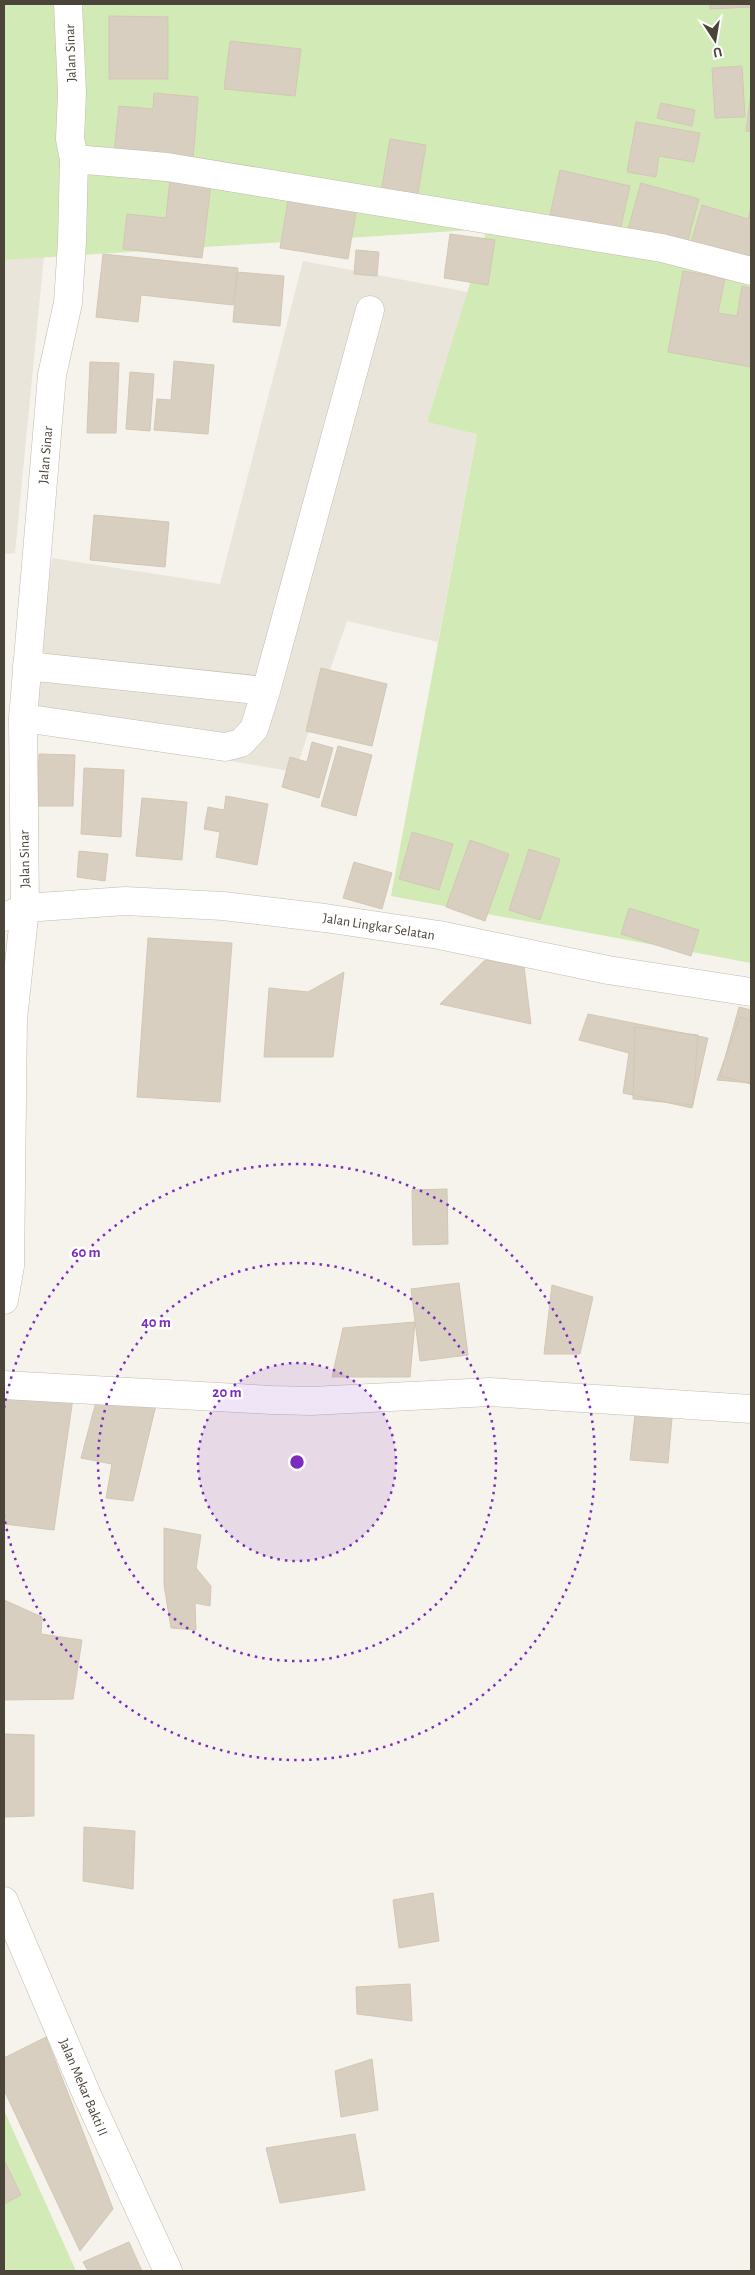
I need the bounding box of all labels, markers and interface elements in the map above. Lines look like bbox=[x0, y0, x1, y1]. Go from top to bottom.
north arrow bbox=[690, 15, 740, 65]
street label: Jalan Sinar bbox=[63, 23, 79, 82]
text: U bbox=[712, 44, 723, 60]
street label: Jalan Sinar bbox=[36, 425, 56, 485]
street label: Jalan Sinar bbox=[17, 829, 33, 888]
street label: Jalan Lingkar Selatan bbox=[322, 911, 436, 943]
text: 60 m bbox=[71, 1245, 101, 1260]
text: 40 m bbox=[141, 1315, 171, 1330]
text: 20 m bbox=[212, 1385, 242, 1400]
centre of rings bbox=[288, 1453, 306, 1471]
street label: Jalan Mekar Bakti II bbox=[56, 2037, 110, 2138]

